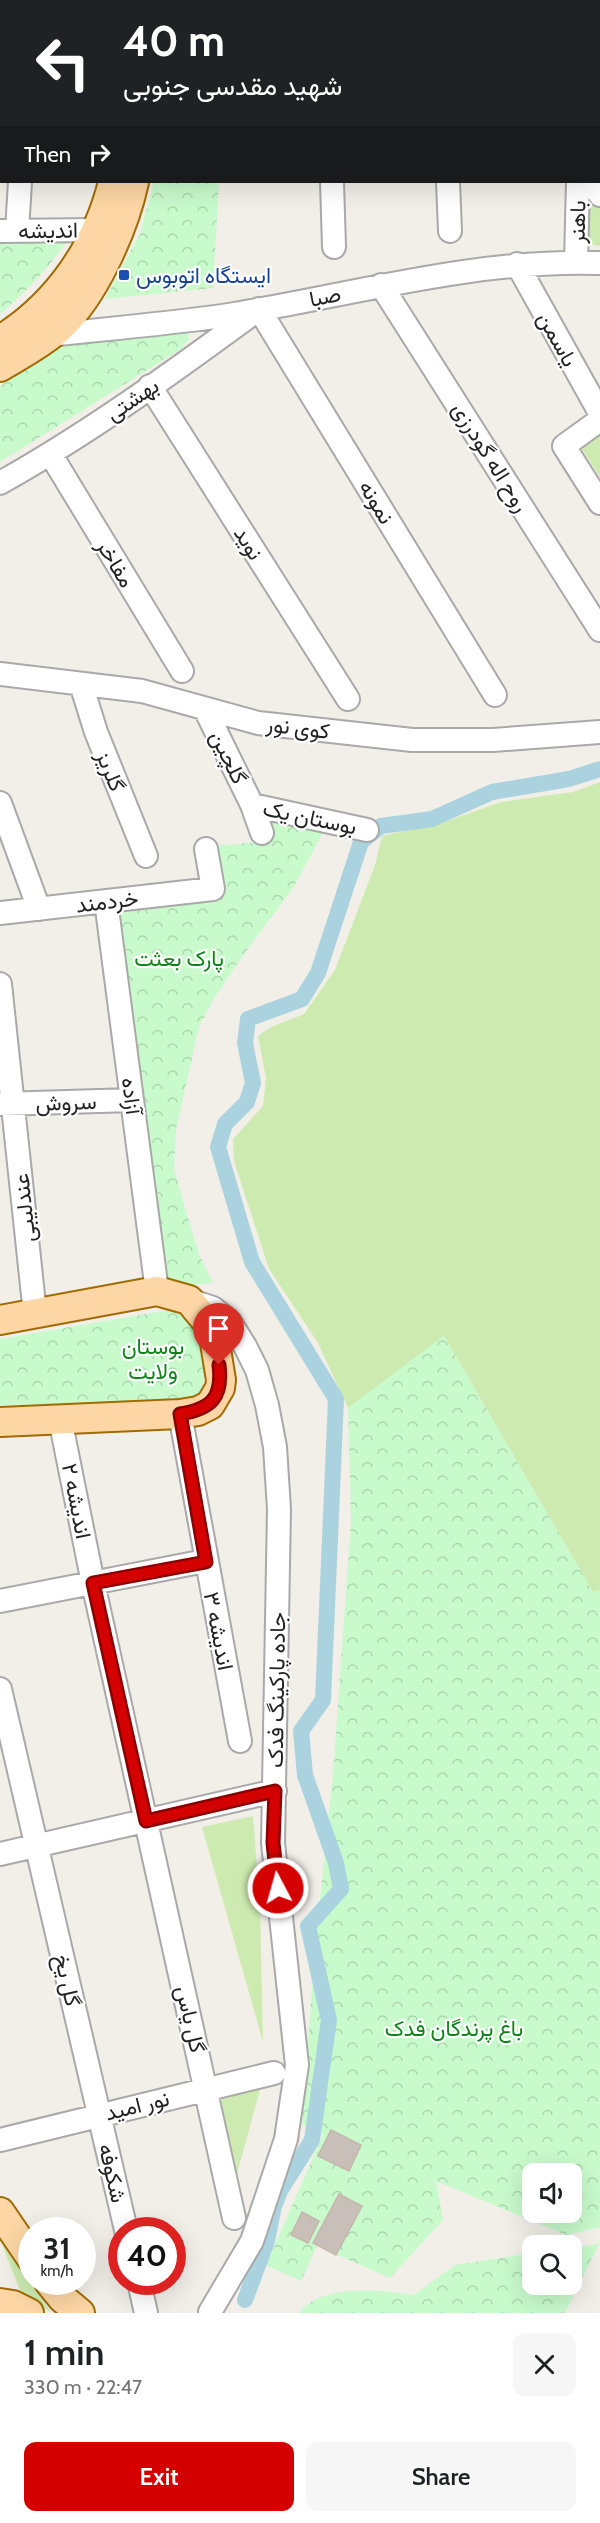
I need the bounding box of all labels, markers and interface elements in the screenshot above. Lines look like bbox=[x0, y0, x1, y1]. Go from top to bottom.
text: 40 m bbox=[123, 15, 225, 67]
icon: left bbox=[24, 24, 102, 102]
text: شهید مقدسی جنوبی bbox=[123, 69, 342, 102]
icon: right bbox=[83, 138, 116, 171]
text: Then bbox=[24, 141, 71, 168]
street label: باهنر bbox=[564, 200, 591, 245]
street label: اندیشه bbox=[18, 216, 78, 245]
place label: ایستگاه اتوبوس bbox=[136, 262, 271, 289]
marker: ایستگاه اتوبوس bbox=[117, 268, 131, 282]
street label: صبا bbox=[307, 280, 343, 313]
street label: یاسمن bbox=[532, 307, 584, 371]
street label: بهشتی bbox=[101, 372, 164, 427]
street label: روح اله گودرزی bbox=[445, 397, 535, 518]
street label: نمونه bbox=[353, 475, 400, 529]
street label: نوید bbox=[228, 521, 269, 565]
street label: مفاخر bbox=[90, 533, 140, 592]
street label: کوی نور bbox=[264, 710, 331, 745]
street label: گلچین bbox=[203, 726, 253, 789]
street label: گلریز bbox=[90, 746, 131, 796]
street label: بوستان یک bbox=[261, 794, 359, 841]
street label: خردمند bbox=[74, 884, 140, 919]
park label: پارک بعثت bbox=[134, 945, 224, 973]
street label: آزاده bbox=[116, 1076, 147, 1118]
street label: سروش bbox=[35, 1088, 97, 1117]
street label: عندلیبی bbox=[7, 1172, 42, 1244]
pin bbox=[193, 1303, 244, 1365]
icon: arrive bbox=[202, 1312, 235, 1345]
park label: بوستان ولایت bbox=[122, 1333, 184, 1385]
street label: اندیشه ۲ bbox=[56, 1461, 97, 1541]
street label: اندیشه ۳ bbox=[198, 1590, 239, 1673]
street label: جاده پارکینگ فدک bbox=[262, 1612, 292, 1768]
position arrow bbox=[246, 1856, 310, 1920]
street label: گل یخ bbox=[47, 1951, 87, 2009]
street label: گل یاس bbox=[170, 1983, 211, 2056]
park label: باغ پرندگان فدک bbox=[385, 2015, 523, 2043]
street label: نور امید bbox=[102, 2085, 172, 2126]
street label: شکوفه bbox=[93, 2141, 132, 2205]
map controls bbox=[522, 2163, 582, 2295]
button: sound bbox=[522, 2163, 582, 2223]
speed limit sign: 40 bbox=[108, 2217, 186, 2295]
text: 31 bbox=[43, 2230, 71, 2267]
button: search bbox=[522, 2235, 582, 2295]
text: km/h bbox=[41, 2262, 73, 2280]
text: 1 min bbox=[24, 2330, 104, 2374]
button: close bbox=[513, 2333, 576, 2396]
text: 330 m · 22:47 bbox=[24, 2375, 142, 2399]
button: Exit bbox=[24, 2442, 294, 2511]
button: Share bbox=[306, 2442, 576, 2511]

